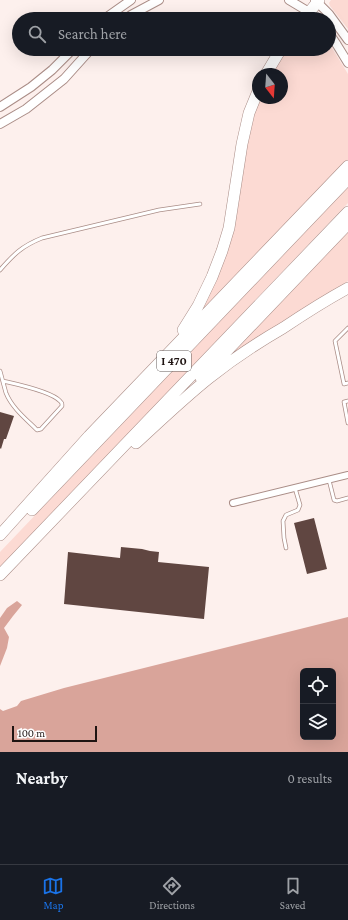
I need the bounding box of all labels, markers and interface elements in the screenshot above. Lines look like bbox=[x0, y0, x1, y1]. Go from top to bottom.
search box bbox=[12, 12, 336, 56]
icon: search bbox=[26, 23, 48, 45]
text: Search here bbox=[58, 26, 127, 42]
north arrow bbox=[252, 68, 288, 104]
road number: I 470 bbox=[157, 351, 191, 371]
map controls bbox=[300, 668, 336, 740]
button: locate bbox=[300, 668, 336, 704]
button: layers bbox=[300, 704, 336, 740]
scale bar bbox=[12, 724, 97, 743]
text: 100 m bbox=[18, 727, 45, 739]
text: Nearby bbox=[16, 769, 68, 788]
text: 0 results bbox=[287, 771, 332, 786]
tab: Map bbox=[42, 875, 64, 911]
tab: Directions bbox=[149, 875, 195, 911]
tab: Saved bbox=[280, 875, 306, 911]

